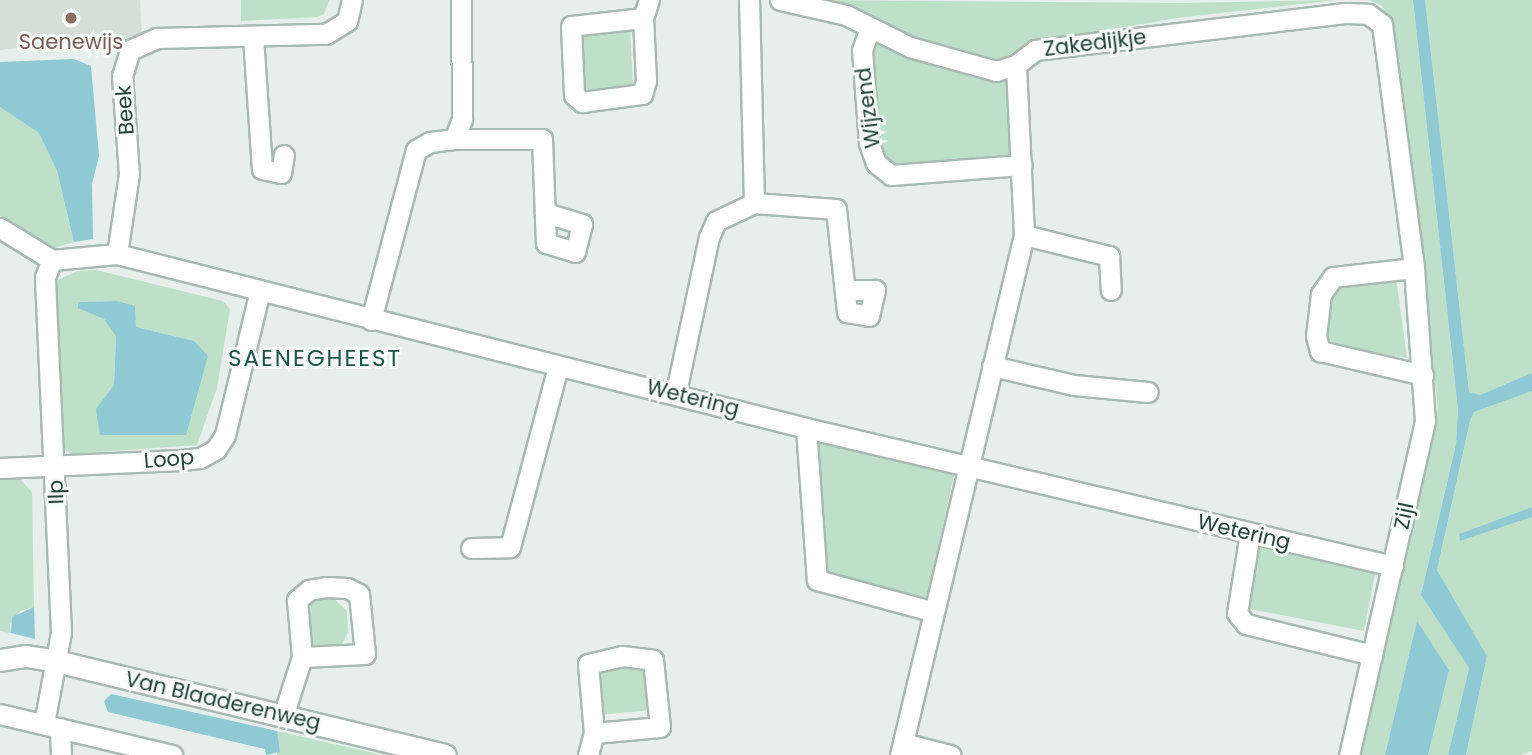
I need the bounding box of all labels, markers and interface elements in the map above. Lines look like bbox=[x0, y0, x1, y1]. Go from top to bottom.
marker: Saenewijs bbox=[63, 10, 79, 26]
street label: Zakedijkje bbox=[1042, 24, 1148, 62]
place label: Saenewijs bbox=[19, 29, 123, 55]
street label: Wijzend bbox=[851, 66, 885, 150]
street label: Beek bbox=[111, 84, 139, 136]
district label: SAENEGHEEST bbox=[229, 344, 401, 372]
street label: Wetering bbox=[644, 374, 742, 422]
street label: Loop bbox=[143, 444, 195, 474]
street label: Ilp bbox=[43, 479, 69, 505]
street label: Zijl bbox=[1389, 500, 1419, 532]
street label: Wetering bbox=[1195, 509, 1293, 555]
street label: Van Blaaderenweg bbox=[123, 666, 323, 736]

